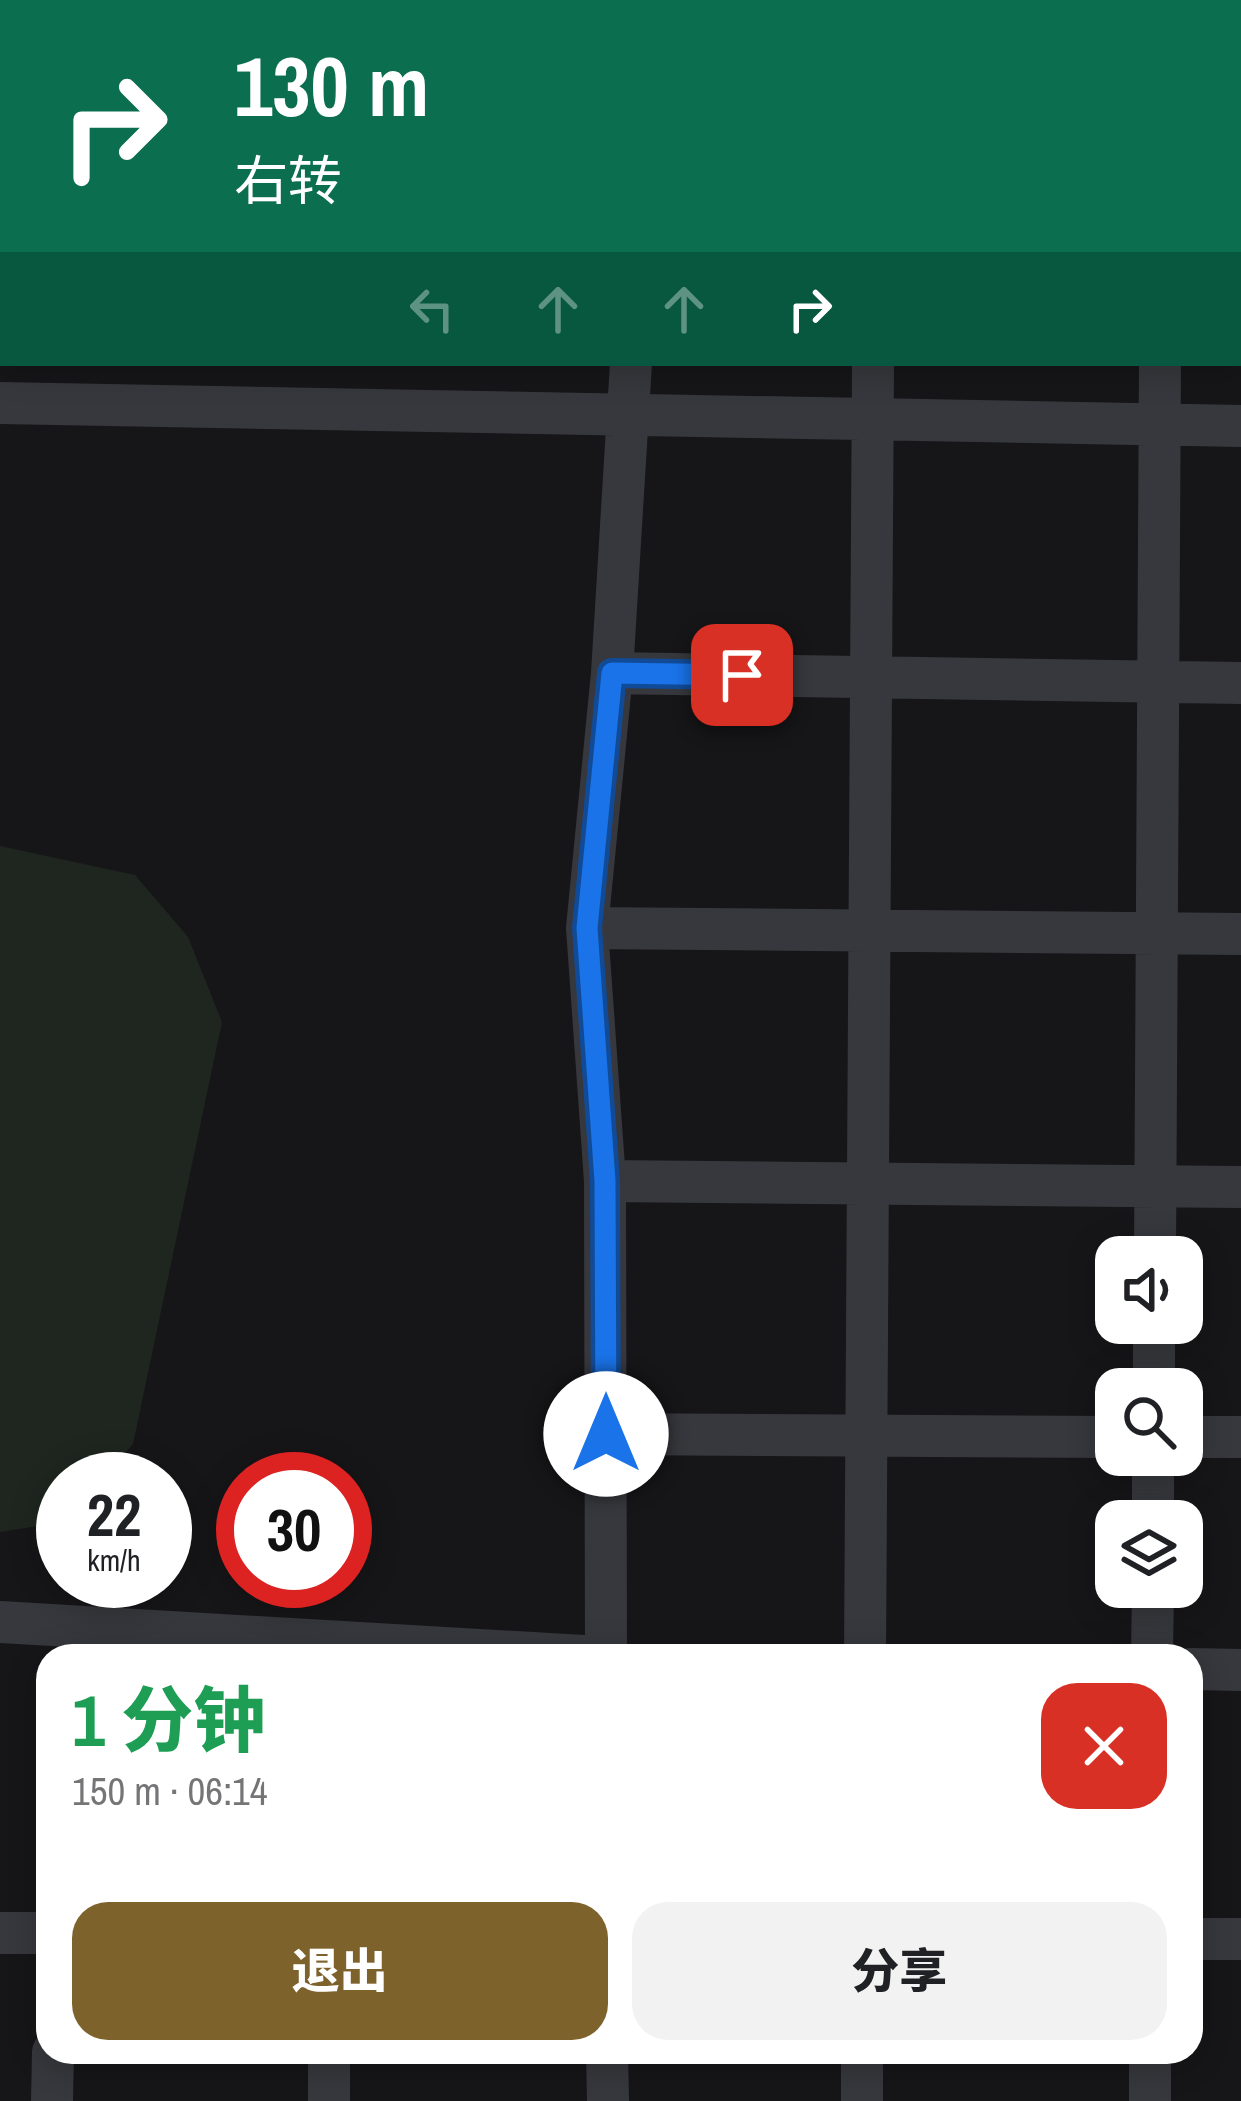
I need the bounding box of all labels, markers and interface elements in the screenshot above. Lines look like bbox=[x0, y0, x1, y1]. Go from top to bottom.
text: 130 m bbox=[234, 29, 429, 142]
icon: right bbox=[36, 48, 192, 204]
text: 右转 bbox=[234, 144, 342, 217]
icon: left bbox=[399, 276, 465, 342]
icon: ahead bbox=[525, 276, 591, 342]
icon: ahead bbox=[651, 276, 717, 342]
icon: right bbox=[777, 276, 843, 342]
pin bbox=[691, 624, 793, 726]
icon: arrive bbox=[709, 642, 775, 708]
map controls bbox=[1095, 1236, 1203, 1608]
button: sound bbox=[1095, 1236, 1203, 1344]
button: search bbox=[1095, 1368, 1203, 1476]
position arrow bbox=[543, 1371, 669, 1497]
speed limit sign: 30 bbox=[216, 1452, 372, 1608]
text: 22 bbox=[87, 1474, 141, 1555]
button: layers bbox=[1095, 1500, 1203, 1608]
text: km/h bbox=[87, 1540, 141, 1580]
text: 1 分钟 bbox=[72, 1671, 265, 1768]
button: close bbox=[1041, 1683, 1167, 1809]
text: 150 m · 06:14 bbox=[72, 1765, 268, 1817]
button: 退出 bbox=[72, 1902, 608, 2040]
button: 分享 bbox=[632, 1902, 1167, 2040]

